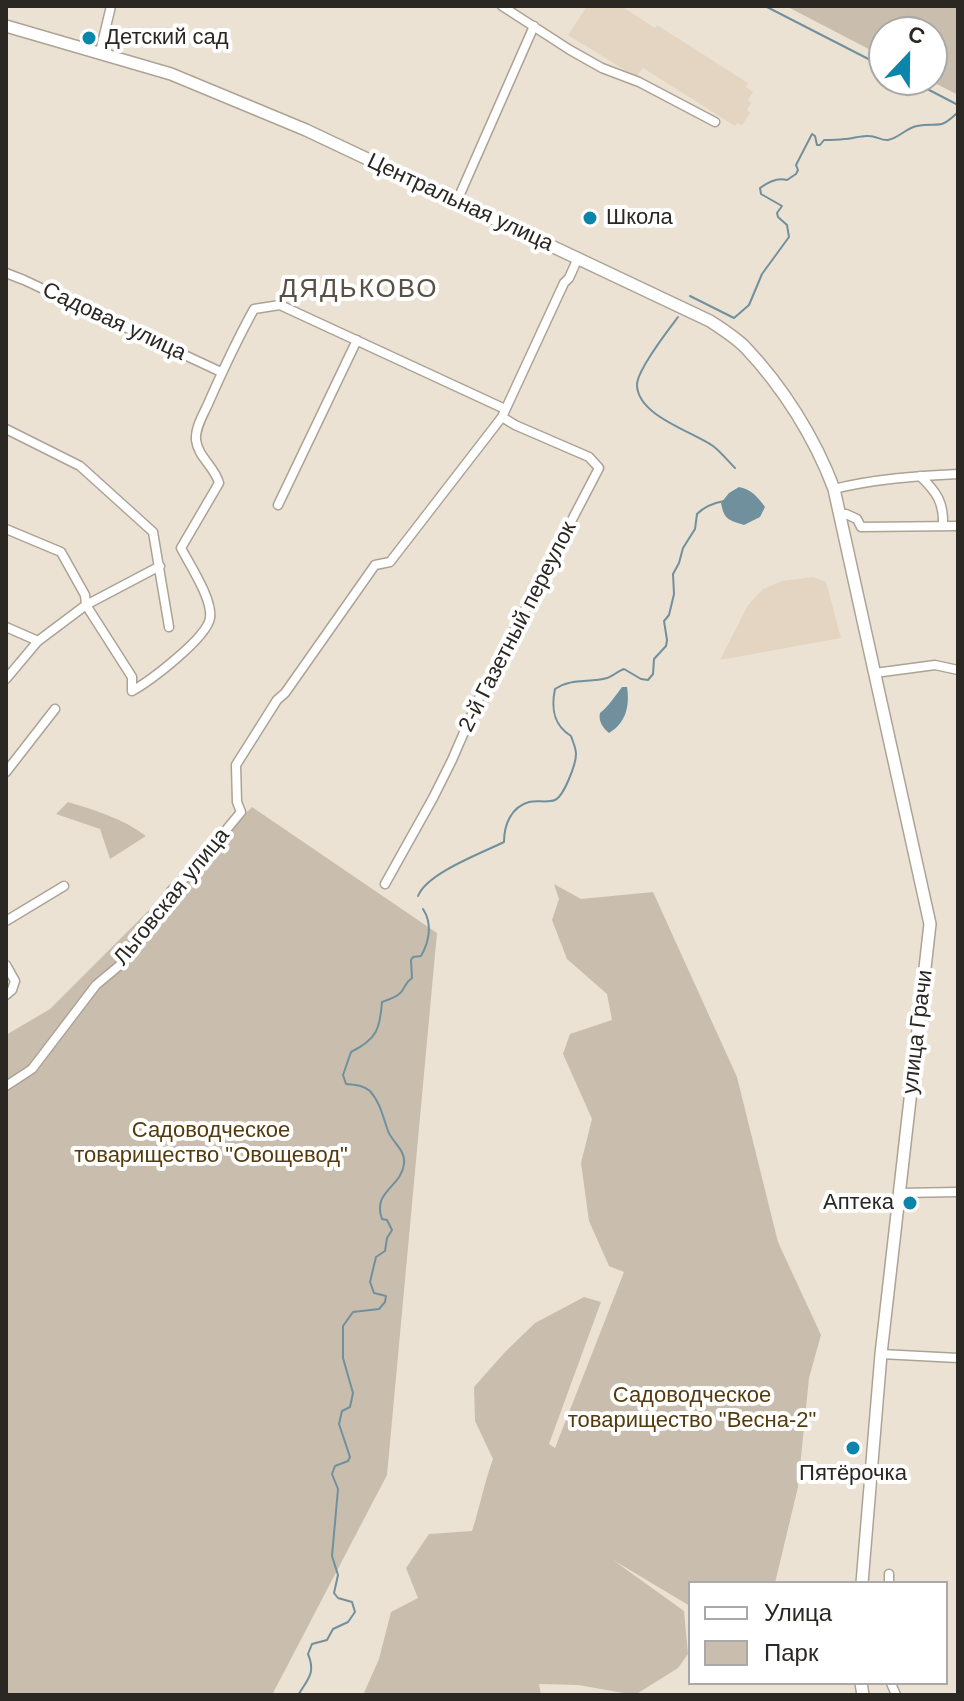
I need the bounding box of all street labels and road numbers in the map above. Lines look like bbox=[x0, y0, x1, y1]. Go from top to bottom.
street label: Центральная улица bbox=[363, 148, 557, 258]
street label: Садовая улица bbox=[38, 277, 190, 367]
street label: 2-й Газетный переулок bbox=[454, 518, 582, 736]
street label: Льговская улица bbox=[109, 823, 235, 971]
street label: улица Грачи bbox=[897, 968, 939, 1096]

